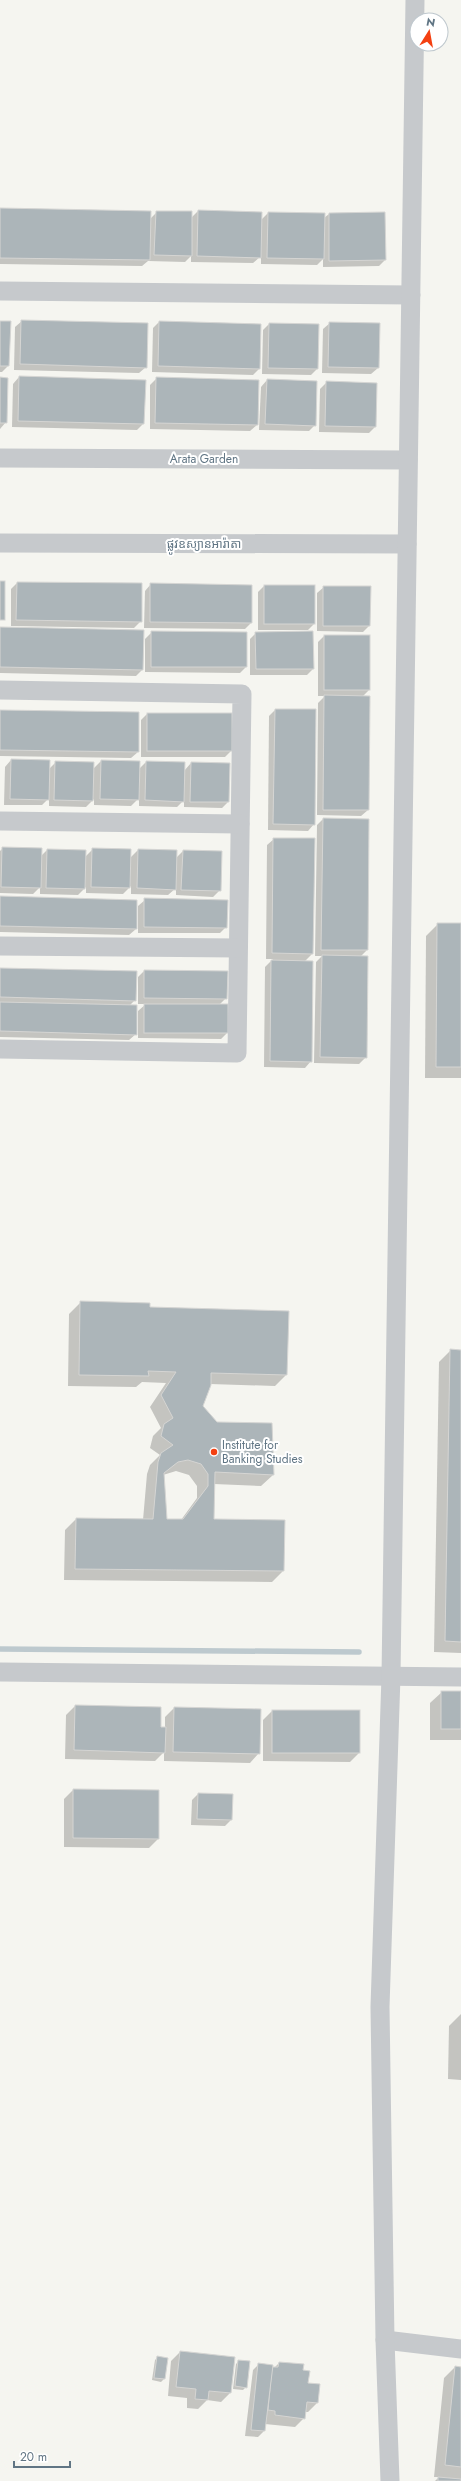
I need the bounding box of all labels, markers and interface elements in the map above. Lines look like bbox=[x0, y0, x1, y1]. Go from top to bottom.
north arrow bbox=[409, 12, 449, 52]
text: N bbox=[425, 13, 437, 31]
street label: Arata Garden bbox=[170, 450, 238, 468]
street label: ផ្លូវឧស្យានអារ៉ាតា bbox=[167, 535, 241, 555]
place label: Institute for Banking Studies bbox=[222, 1436, 303, 1468]
marker: Institute for Banking Studies bbox=[209, 1447, 219, 1457]
scale bar bbox=[14, 2443, 70, 2469]
text: 20 m bbox=[20, 2448, 47, 2466]

